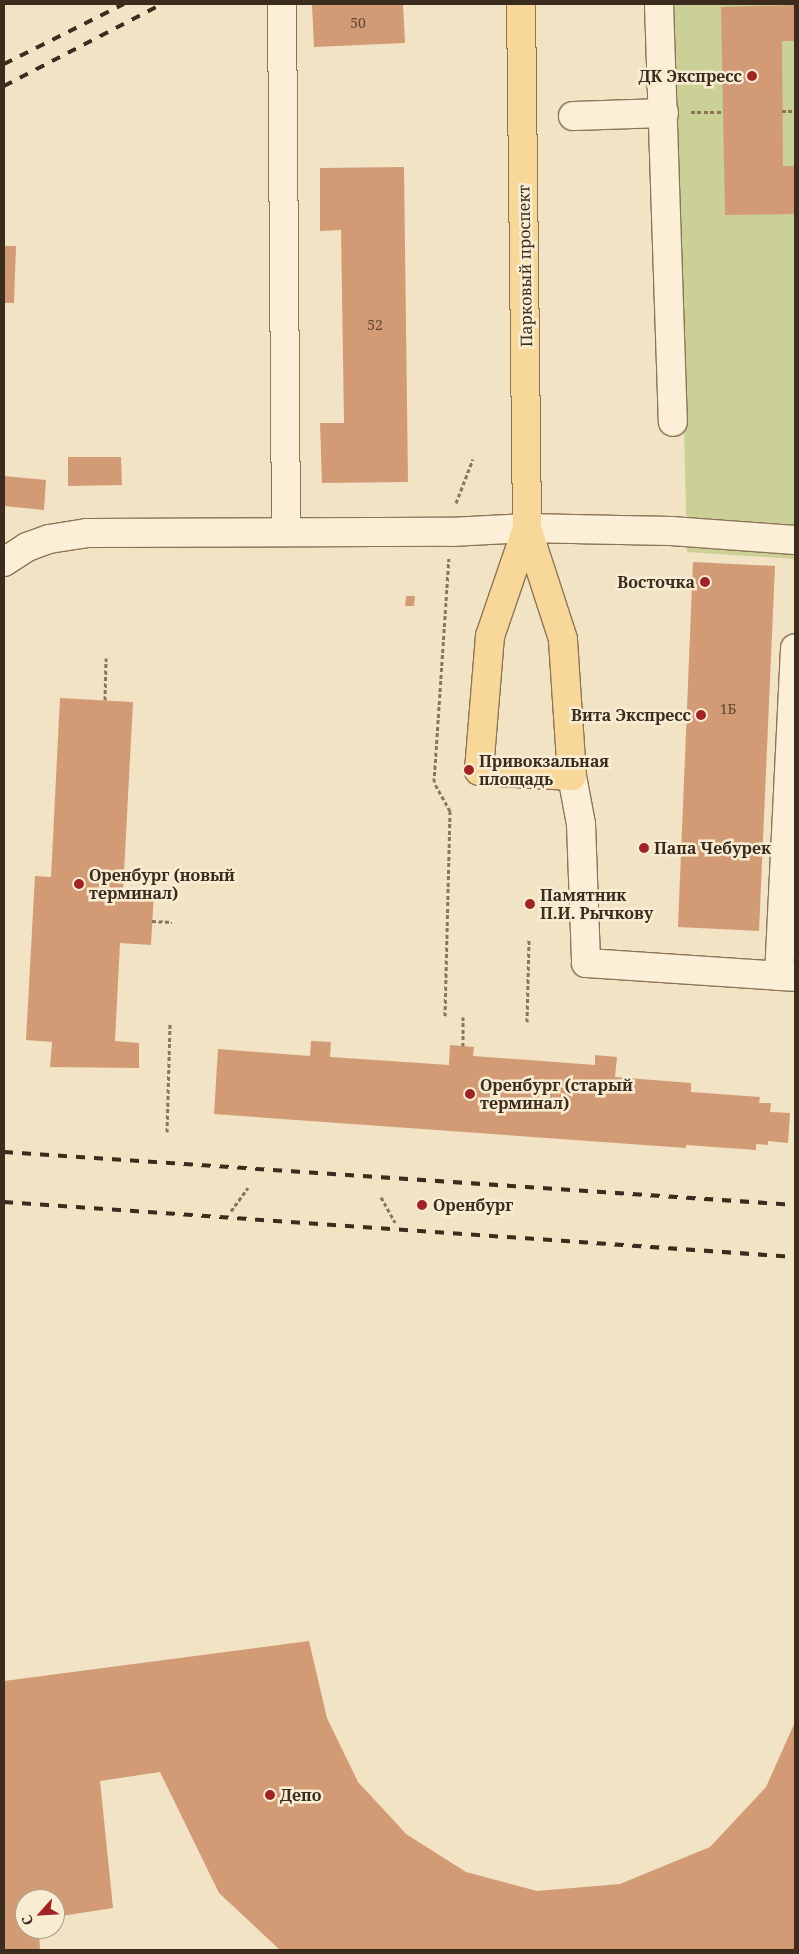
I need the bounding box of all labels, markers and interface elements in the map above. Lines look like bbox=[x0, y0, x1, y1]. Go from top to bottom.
house number: 50 bbox=[350, 15, 366, 31]
place label: ДК Экспресс bbox=[639, 66, 742, 86]
marker: ДК Экспресс bbox=[746, 70, 758, 82]
street label: Парковый проспект bbox=[514, 185, 536, 347]
house number: 52 bbox=[367, 317, 383, 333]
place label: Восточка bbox=[617, 572, 695, 592]
marker: Восточка bbox=[699, 576, 711, 588]
house number: 1Б bbox=[720, 701, 736, 717]
place label: Вита Экспресс bbox=[571, 705, 691, 725]
marker: Вита Экспресс bbox=[695, 709, 707, 721]
place label: Привокзальная площадь bbox=[479, 751, 609, 789]
marker: Привокзальная площадь bbox=[463, 764, 475, 776]
place label: Папа Чебурек bbox=[654, 838, 771, 858]
marker: Папа Чебурек bbox=[638, 842, 650, 854]
place label: Оренбург (новый терминал) bbox=[89, 865, 235, 903]
marker: Оренбург (новый терминал) bbox=[73, 878, 85, 890]
place label: Памятник П.И. Рычкову bbox=[540, 885, 653, 923]
marker: Памятник П.И. Рычкову bbox=[524, 898, 536, 910]
place label: Оренбург (старый терминал) bbox=[480, 1075, 633, 1113]
marker: Оренбург (старый терминал) bbox=[464, 1088, 476, 1100]
place label: Оренбург bbox=[433, 1195, 513, 1215]
marker: Оренбург bbox=[415, 1198, 429, 1212]
place label: Депо bbox=[280, 1785, 321, 1805]
marker: Депо bbox=[264, 1789, 276, 1801]
north arrow bbox=[15, 1889, 65, 1939]
text: С bbox=[16, 1912, 38, 1929]

